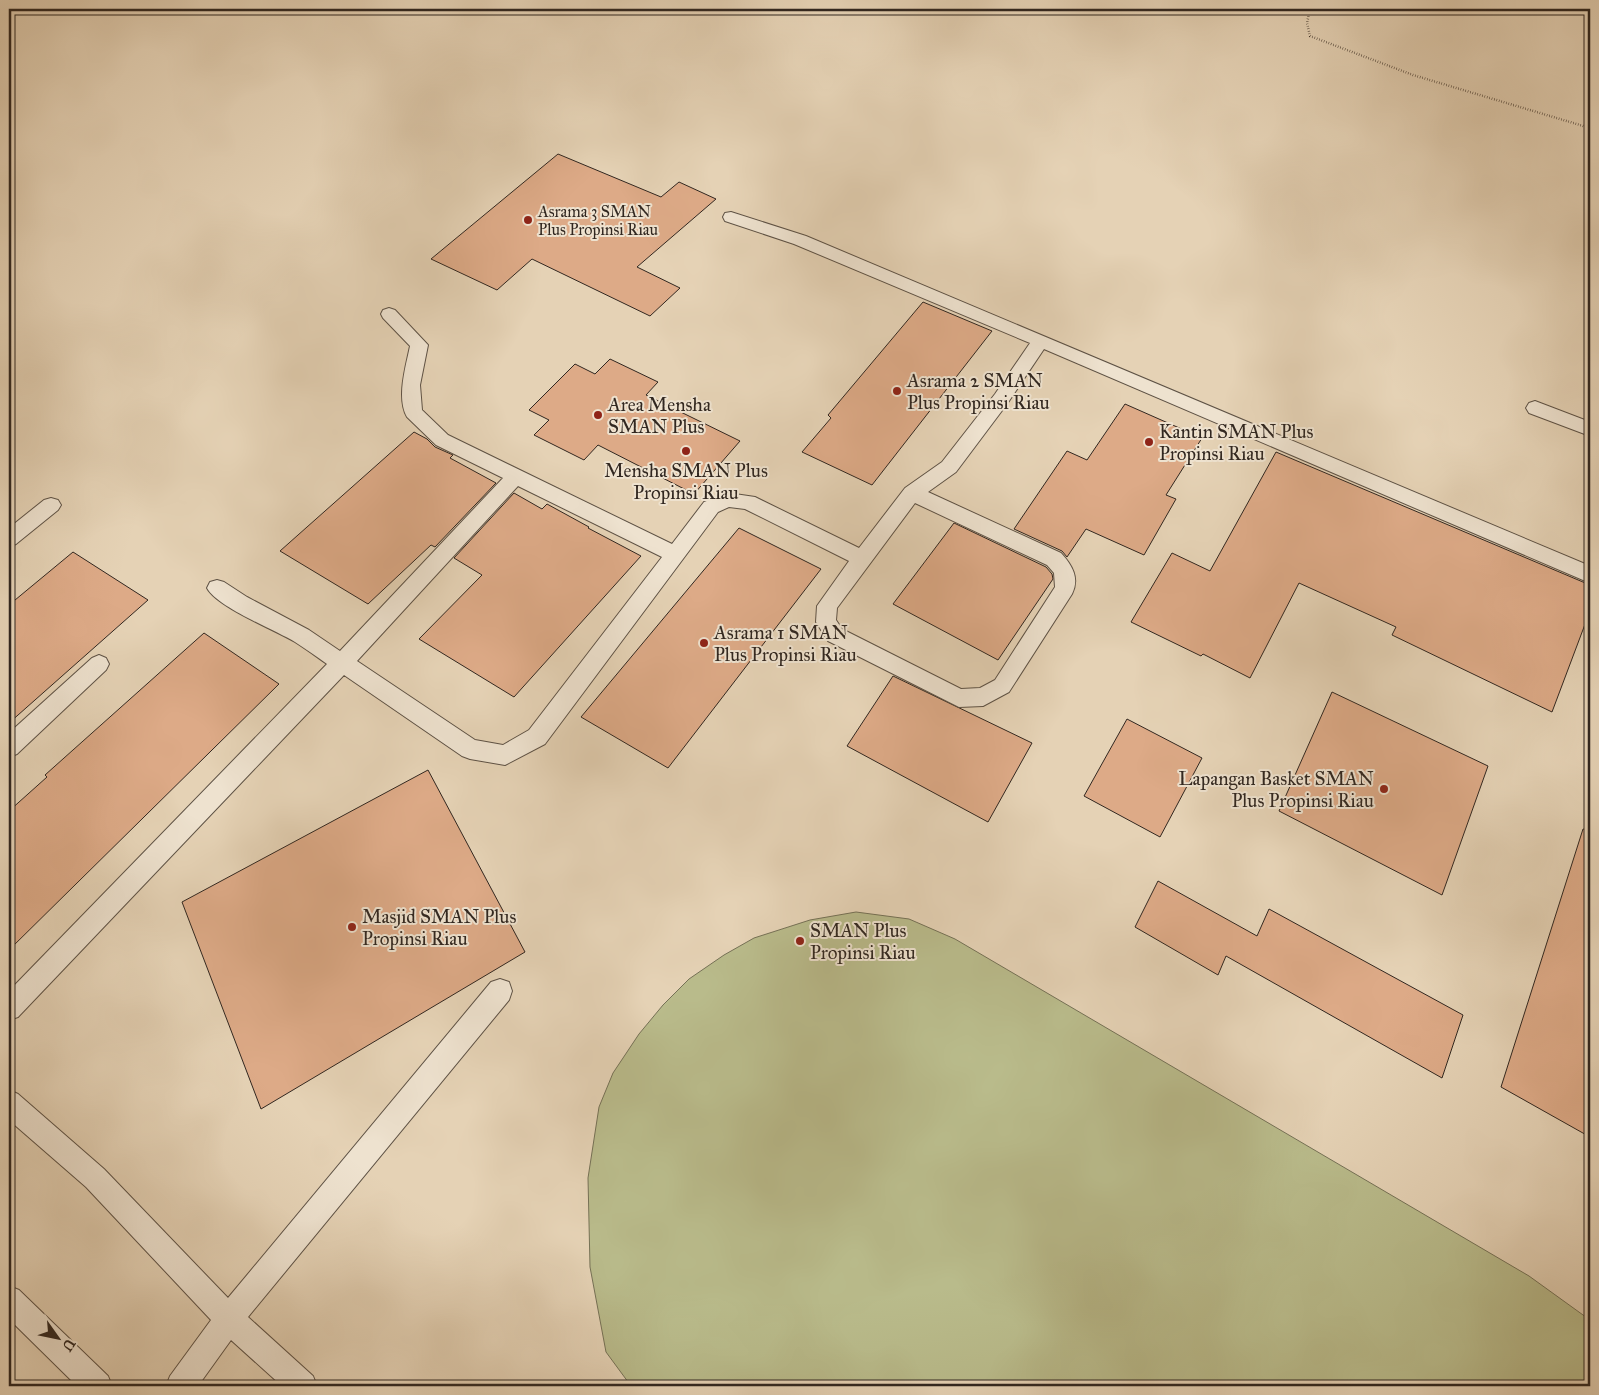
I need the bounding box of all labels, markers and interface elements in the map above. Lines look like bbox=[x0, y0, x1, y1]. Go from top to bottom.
place label: Asrama 3 SMAN Plus Propinsi Riau bbox=[537, 202, 659, 239]
marker: Asrama 3 SMAN Plus Propinsi Riau bbox=[522, 214, 534, 226]
place label: Asrama 2 SMAN Plus Propinsi Riau bbox=[906, 369, 1050, 414]
marker: Asrama 2 SMAN Plus Propinsi Riau bbox=[891, 385, 903, 397]
place label: Area Mensha SMAN Plus bbox=[607, 393, 712, 438]
marker: Area Mensha SMAN Plus bbox=[592, 409, 604, 421]
place label: Kantin SMAN Plus Propinsi Riau bbox=[1159, 420, 1314, 465]
marker: Kantin SMAN Plus Propinsi Riau bbox=[1143, 436, 1155, 448]
marker: Mensha SMAN Plus Propinsi Riau bbox=[680, 445, 692, 457]
place label: Mensha SMAN Plus Propinsi Riau bbox=[604, 459, 768, 504]
place label: Asrama 1 SMAN Plus Propinsi Riau bbox=[713, 621, 857, 666]
marker: Asrama 1 SMAN Plus Propinsi Riau bbox=[698, 637, 710, 649]
place label: Lapangan Basket SMAN Plus Propinsi Riau bbox=[1179, 767, 1374, 812]
marker: Lapangan Basket SMAN Plus Propinsi Riau bbox=[1378, 783, 1390, 795]
place label: Masjid SMAN Plus Propinsi Riau bbox=[362, 905, 516, 950]
place label: SMAN Plus Propinsi Riau bbox=[810, 919, 916, 964]
marker: Masjid SMAN Plus Propinsi Riau bbox=[346, 921, 358, 933]
marker: SMAN Plus Propinsi Riau bbox=[794, 935, 806, 947]
north arrow bbox=[32, 1312, 82, 1362]
text: U bbox=[58, 1336, 79, 1355]

